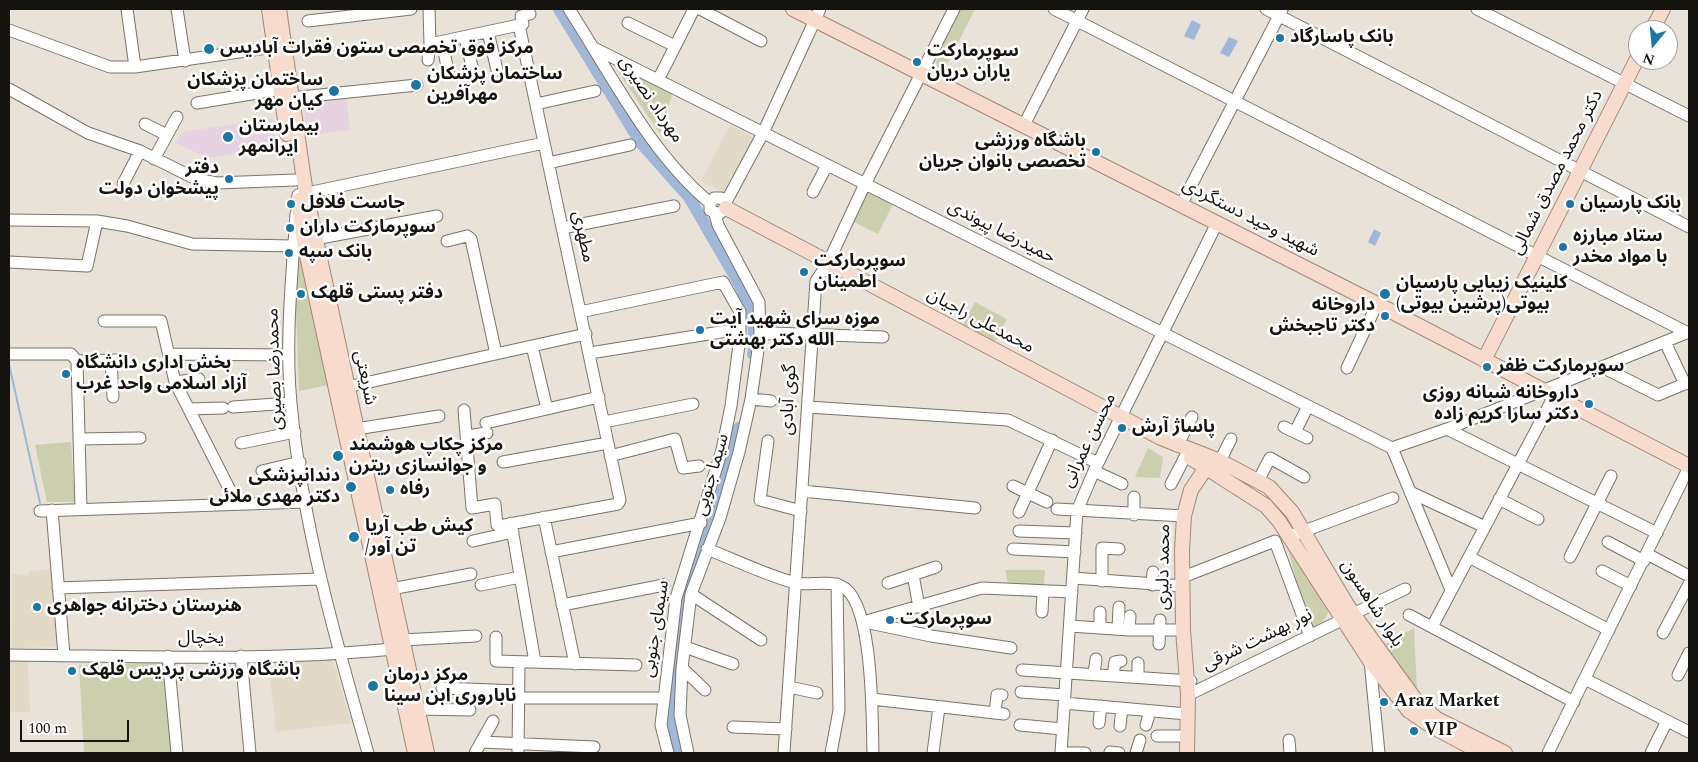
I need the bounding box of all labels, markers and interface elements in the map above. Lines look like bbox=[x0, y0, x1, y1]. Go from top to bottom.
north arrow bbox=[1628, 20, 1678, 70]
place label: بانک پاسارگاد bbox=[1290, 27, 1394, 49]
marker: بانک پاسارگاد bbox=[1274, 32, 1286, 44]
place label: مرکز فوق تخصصی ستون فقرات آبادیس bbox=[220, 38, 534, 60]
place label: سوپرمارکت یاران دریان bbox=[927, 41, 1019, 84]
marker: مرکز فوق تخصصی ستون فقرات آبادیس bbox=[202, 42, 216, 56]
text: N bbox=[1640, 47, 1657, 71]
street label: مهرداد نصیری bbox=[613, 52, 687, 148]
marker: سوپرمارکت یاران دریان bbox=[911, 56, 923, 68]
place label: ساختمان پزشکان مهرآفرین bbox=[427, 64, 563, 106]
place label: ساختمان پزشکان کیان مهر bbox=[187, 70, 323, 112]
marker: ساختمان پزشکان مهرآفرین bbox=[409, 78, 423, 92]
marker: ساختمان پزشکان کیان مهر bbox=[327, 84, 341, 98]
street label: دکتر محمد مصدق شمالی bbox=[1507, 87, 1609, 259]
place label: بیمارستان ایرانمهر bbox=[239, 116, 319, 158]
marker: بیمارستان ایرانمهر bbox=[221, 130, 235, 144]
place label: باشگاه ورزشی تخصصی بانوان جریان bbox=[919, 131, 1086, 173]
marker: باشگاه ورزشی تخصصی بانوان جریان bbox=[1090, 146, 1102, 158]
place label: دفتر پیشخوان دولت bbox=[99, 158, 219, 200]
marker: دفتر پیشخوان دولت bbox=[223, 173, 235, 185]
street label: شهید وحید دستگردی bbox=[1178, 175, 1322, 263]
place label: جاست فلافل bbox=[301, 193, 405, 215]
place label: بانک پارسیان bbox=[1580, 193, 1681, 215]
street label: حمیدرضا پیوندی bbox=[944, 197, 1058, 269]
marker: جاست فلافل bbox=[285, 198, 297, 210]
marker: بانک پارسیان bbox=[1564, 198, 1576, 210]
street label: مطهری bbox=[566, 209, 598, 265]
place label: سوپرمارکت داران bbox=[300, 217, 436, 239]
marker: سوپرمارکت داران bbox=[284, 222, 296, 234]
place label: ستاد مبارزه با مواد مخدر bbox=[1573, 226, 1667, 268]
marker: ستاد مبارزه با مواد مخدر bbox=[1557, 241, 1569, 253]
place label: بانک سپه bbox=[299, 242, 372, 264]
marker: بانک سپه bbox=[283, 247, 295, 259]
place label: سوپرمارکت اطمینان bbox=[814, 251, 906, 294]
marker: سوپرمارکت اطمینان bbox=[798, 266, 810, 278]
place label: کلینیک زیبایی پارسیان بیوتی(پرشین بیوتی) bbox=[1396, 273, 1567, 316]
place label: دفتر پستی قلهک bbox=[311, 283, 443, 305]
street label: محمدعلی راجیان bbox=[923, 285, 1037, 359]
marker: کلینیک زیبایی پارسیان بیوتی(پرشین بیوتی) bbox=[1378, 287, 1392, 301]
marker: دفتر پستی قلهک bbox=[295, 288, 307, 300]
place label: داروخانه دکتر تاجبخش bbox=[1269, 295, 1375, 338]
street label: محمدرضا بصیری bbox=[263, 307, 289, 431]
place label: موزه سرای شهید آیت الله دکتر بهشتی bbox=[710, 309, 880, 352]
marker: داروخانه دکتر تاجبخش bbox=[1379, 310, 1391, 322]
marker: موزه سرای شهید آیت الله دکتر بهشتی bbox=[694, 324, 706, 336]
street label: شریعتی bbox=[348, 349, 380, 407]
place label: بخش اداری دانشگاه آزاد اسلامی واحد غرب bbox=[76, 353, 247, 396]
place label: سوپرمارکت ظفر bbox=[1497, 356, 1624, 378]
marker: سوپرمارکت ظفر bbox=[1481, 361, 1493, 373]
street label: گوی آبادی bbox=[777, 364, 803, 436]
marker: بخش اداری دانشگاه آزاد اسلامی واحد غرب bbox=[60, 368, 72, 380]
place label: داروخانه شبانه روزی دکتر سارا کریم زاده bbox=[1423, 383, 1579, 426]
street label: محسن عمرانی bbox=[1058, 390, 1122, 492]
marker: داروخانه شبانه روزی دکتر سارا کریم زاده bbox=[1583, 398, 1595, 410]
place label: پاساژ آرش bbox=[1132, 417, 1215, 439]
marker: پاساژ آرش bbox=[1116, 422, 1128, 434]
street label: سیما جنوبی bbox=[691, 431, 735, 519]
place label: مرکز چکاپ هوشمند و جوانسازی ریترن bbox=[349, 435, 503, 478]
marker: مرکز چکاپ هوشمند و جوانسازی ریترن bbox=[331, 449, 345, 463]
place label: دندانپزشکی دکتر مهدی ملائی bbox=[209, 466, 340, 508]
place label: رفاه bbox=[400, 479, 430, 501]
marker: دندانپزشکی دکتر مهدی ملائی bbox=[344, 480, 358, 494]
marker: رفاه bbox=[384, 484, 396, 496]
place label: کیش طب آریا /تن آور bbox=[365, 516, 473, 558]
street label: محمد دلیری bbox=[1153, 524, 1177, 610]
marker: کیش طب آریا /تن آور bbox=[347, 530, 361, 544]
street label: بلوار شاهسون bbox=[1335, 556, 1407, 652]
street label: سیمای جنوبی bbox=[639, 579, 675, 679]
place label: هنرستان دخترانه جواهری bbox=[47, 596, 242, 618]
marker: هنرستان دخترانه جواهری bbox=[31, 601, 43, 613]
street label: نور بهشت شرقی bbox=[1199, 605, 1317, 677]
place label: سوپرمارکت bbox=[900, 609, 992, 631]
marker: سوپرمارکت bbox=[884, 614, 896, 626]
street label: یخچال bbox=[178, 628, 224, 650]
place label: باشگاه ورزشی پردیس قلهک bbox=[82, 660, 300, 682]
marker: باشگاه ورزشی پردیس قلهک bbox=[66, 665, 78, 677]
place label: مرکز درمان ناباروری ابن سینا bbox=[384, 665, 517, 708]
marker: مرکز درمان ناباروری ابن سینا bbox=[366, 679, 380, 693]
place label: Araz Market bbox=[1394, 691, 1500, 713]
marker: Araz Market bbox=[1378, 696, 1390, 708]
scale bar bbox=[22, 710, 131, 742]
text: 100 m bbox=[28, 717, 67, 740]
place label: VIP bbox=[1424, 720, 1457, 742]
marker: VIP bbox=[1408, 725, 1420, 737]

